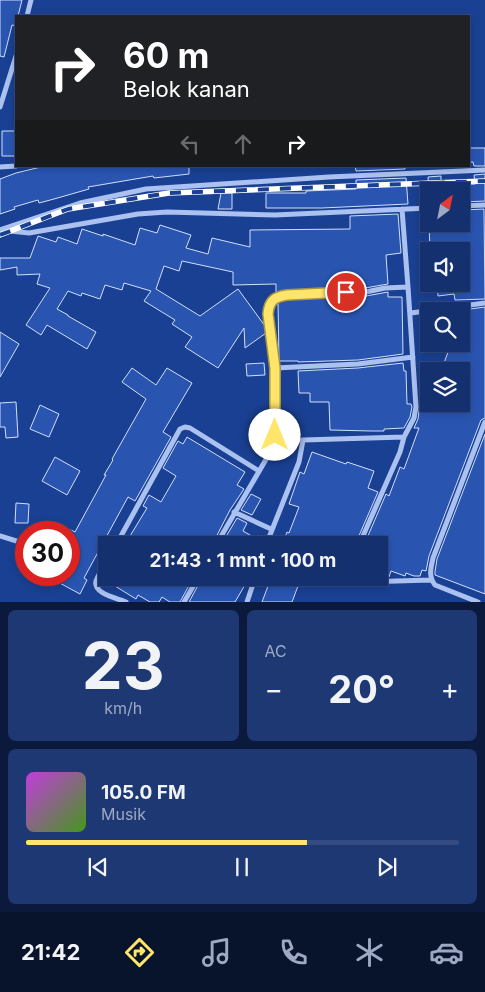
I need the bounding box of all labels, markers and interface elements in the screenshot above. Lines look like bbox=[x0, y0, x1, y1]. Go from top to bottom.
text: 60 m bbox=[123, 34, 210, 76]
icon: right bbox=[40, 35, 105, 100]
text: Belok kanan bbox=[123, 76, 250, 102]
icon: left bbox=[176, 130, 204, 158]
icon: ahead bbox=[229, 130, 257, 158]
icon: right bbox=[282, 130, 310, 158]
north arrow bbox=[420, 182, 470, 232]
map controls bbox=[420, 182, 470, 412]
button: sound bbox=[420, 242, 470, 292]
pin bbox=[325, 271, 367, 313]
icon: arrive bbox=[332, 278, 360, 306]
button: search bbox=[420, 302, 470, 352]
button: layers bbox=[420, 362, 470, 412]
position arrow bbox=[248, 408, 300, 460]
speed limit sign: 30 bbox=[15, 521, 80, 586]
text: 21:43 · 1 mnt · 100 m bbox=[150, 549, 336, 572]
text: 23 bbox=[82, 626, 165, 705]
text: AC bbox=[265, 641, 287, 661]
text: 20° bbox=[328, 666, 395, 712]
text: − bbox=[265, 672, 283, 706]
text: + bbox=[440, 672, 459, 706]
text: km/h bbox=[104, 698, 142, 718]
text: 105.0 FM bbox=[101, 781, 186, 804]
text: Musik bbox=[101, 804, 146, 824]
icon: previous bbox=[84, 853, 112, 881]
icon: pause bbox=[228, 853, 256, 881]
icon: next bbox=[373, 853, 401, 881]
icon: directions bbox=[122, 935, 157, 970]
icon: music bbox=[199, 935, 234, 970]
icon: phone bbox=[276, 935, 311, 970]
icon: climate bbox=[352, 935, 387, 970]
icon: car bbox=[429, 935, 464, 970]
text: 21:42 bbox=[21, 939, 80, 965]

